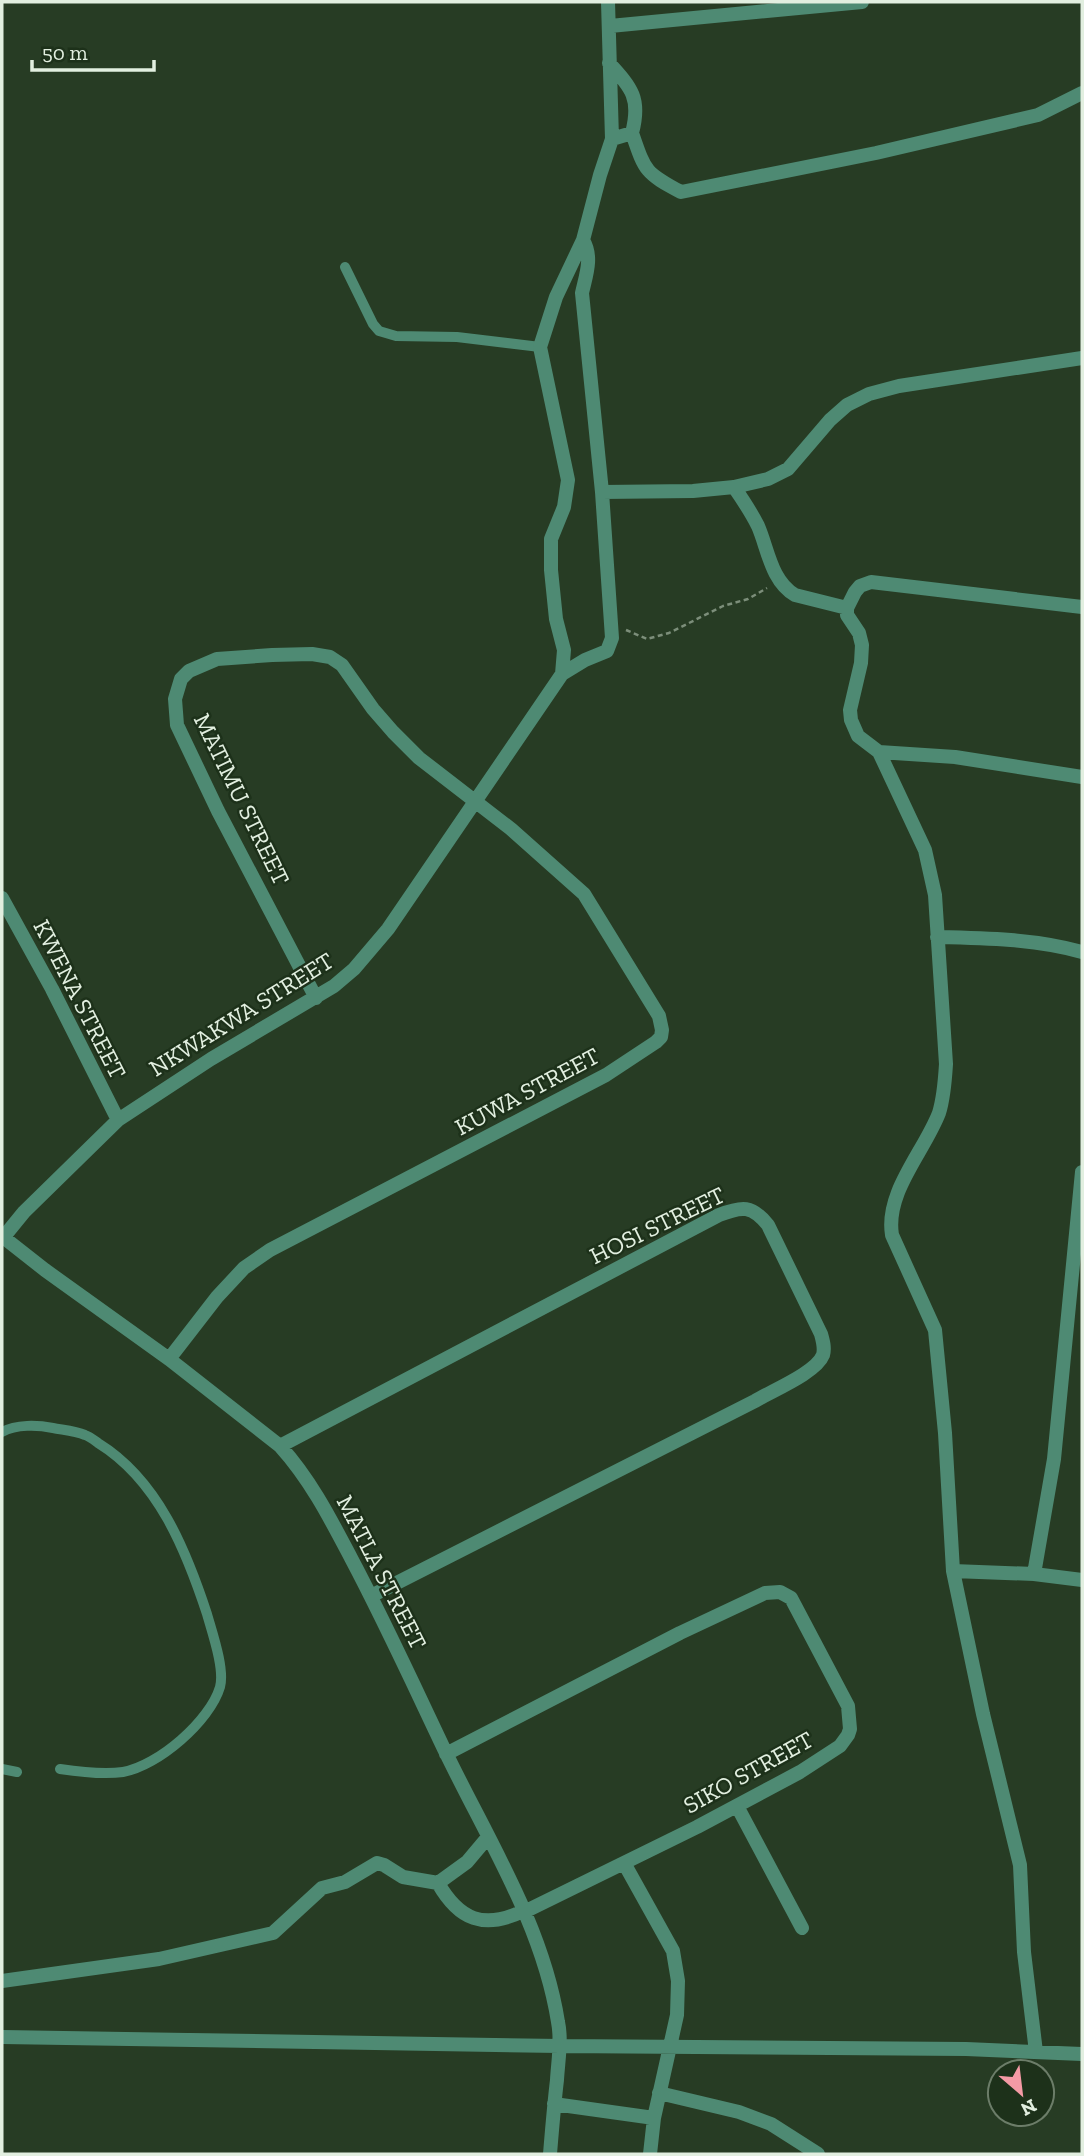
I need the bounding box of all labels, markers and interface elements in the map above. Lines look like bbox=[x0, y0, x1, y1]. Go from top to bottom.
scale bar bbox=[32, 28, 154, 72]
text: 50 m bbox=[42, 40, 88, 65]
street label: MATIMU STREET bbox=[188, 708, 296, 890]
street label: KWENA STREET bbox=[27, 914, 133, 1084]
street label: NKWAKWA STREET bbox=[143, 946, 339, 1082]
street label: KUWA STREET bbox=[450, 1041, 604, 1141]
street label: HOSI STREET bbox=[585, 1180, 729, 1270]
street label: MATLA STREET bbox=[331, 1490, 433, 1654]
street label: SIKO STREET bbox=[678, 1724, 818, 1820]
north arrow bbox=[986, 2058, 1056, 2128]
text: N bbox=[1017, 2094, 1041, 2121]

